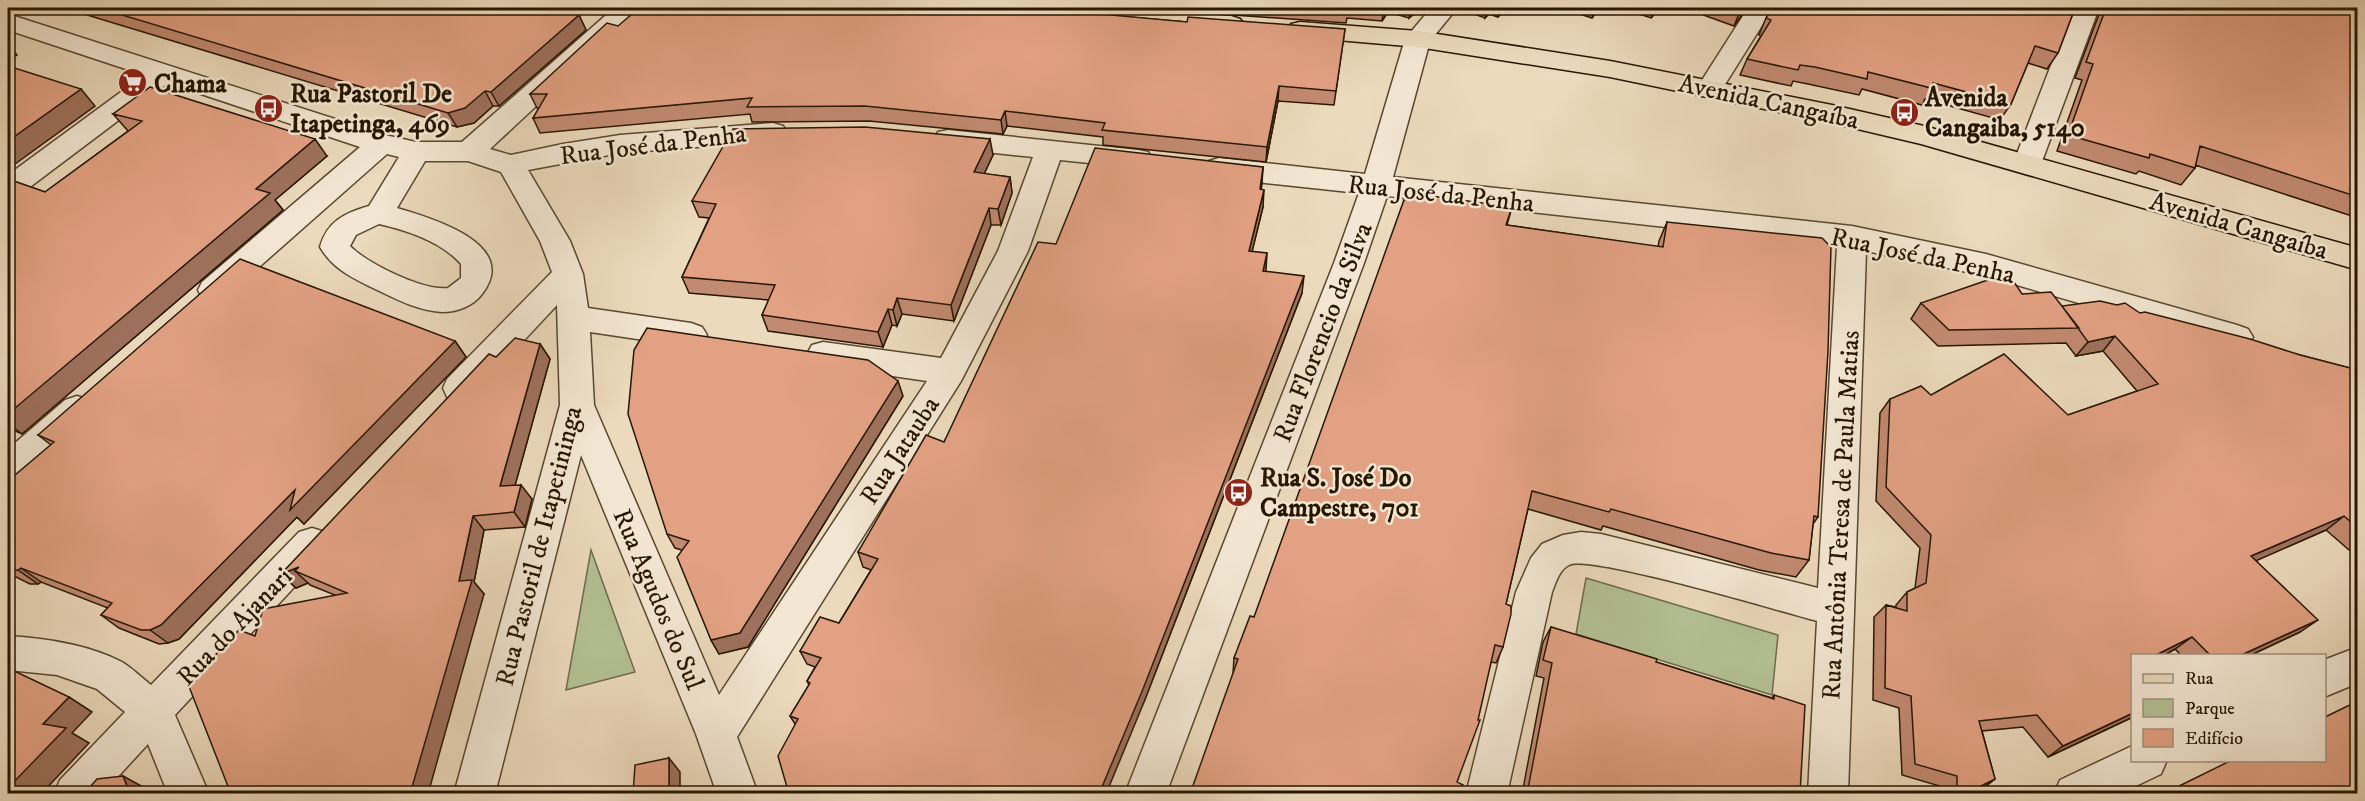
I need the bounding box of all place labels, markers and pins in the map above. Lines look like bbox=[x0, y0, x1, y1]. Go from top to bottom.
supermarket icon: Chama bbox=[117, 67, 149, 99]
place label: Chama bbox=[154, 68, 228, 101]
place label: Rua Pastoril De Itapetinga, 469 bbox=[290, 78, 452, 141]
place label: Avenida Cangaiba, 5140 bbox=[1924, 82, 2085, 145]
bus stop icon: Rua Pastoril De Itapetinga, 469 bbox=[253, 92, 285, 124]
bus stop icon: Avenida Cangaiba, 5140 bbox=[1888, 96, 1920, 128]
place label: Rua S. José Do Campestre, 701 bbox=[1260, 462, 1419, 525]
bus stop icon: Rua S. José Do Campestre, 701 bbox=[1223, 476, 1255, 508]

